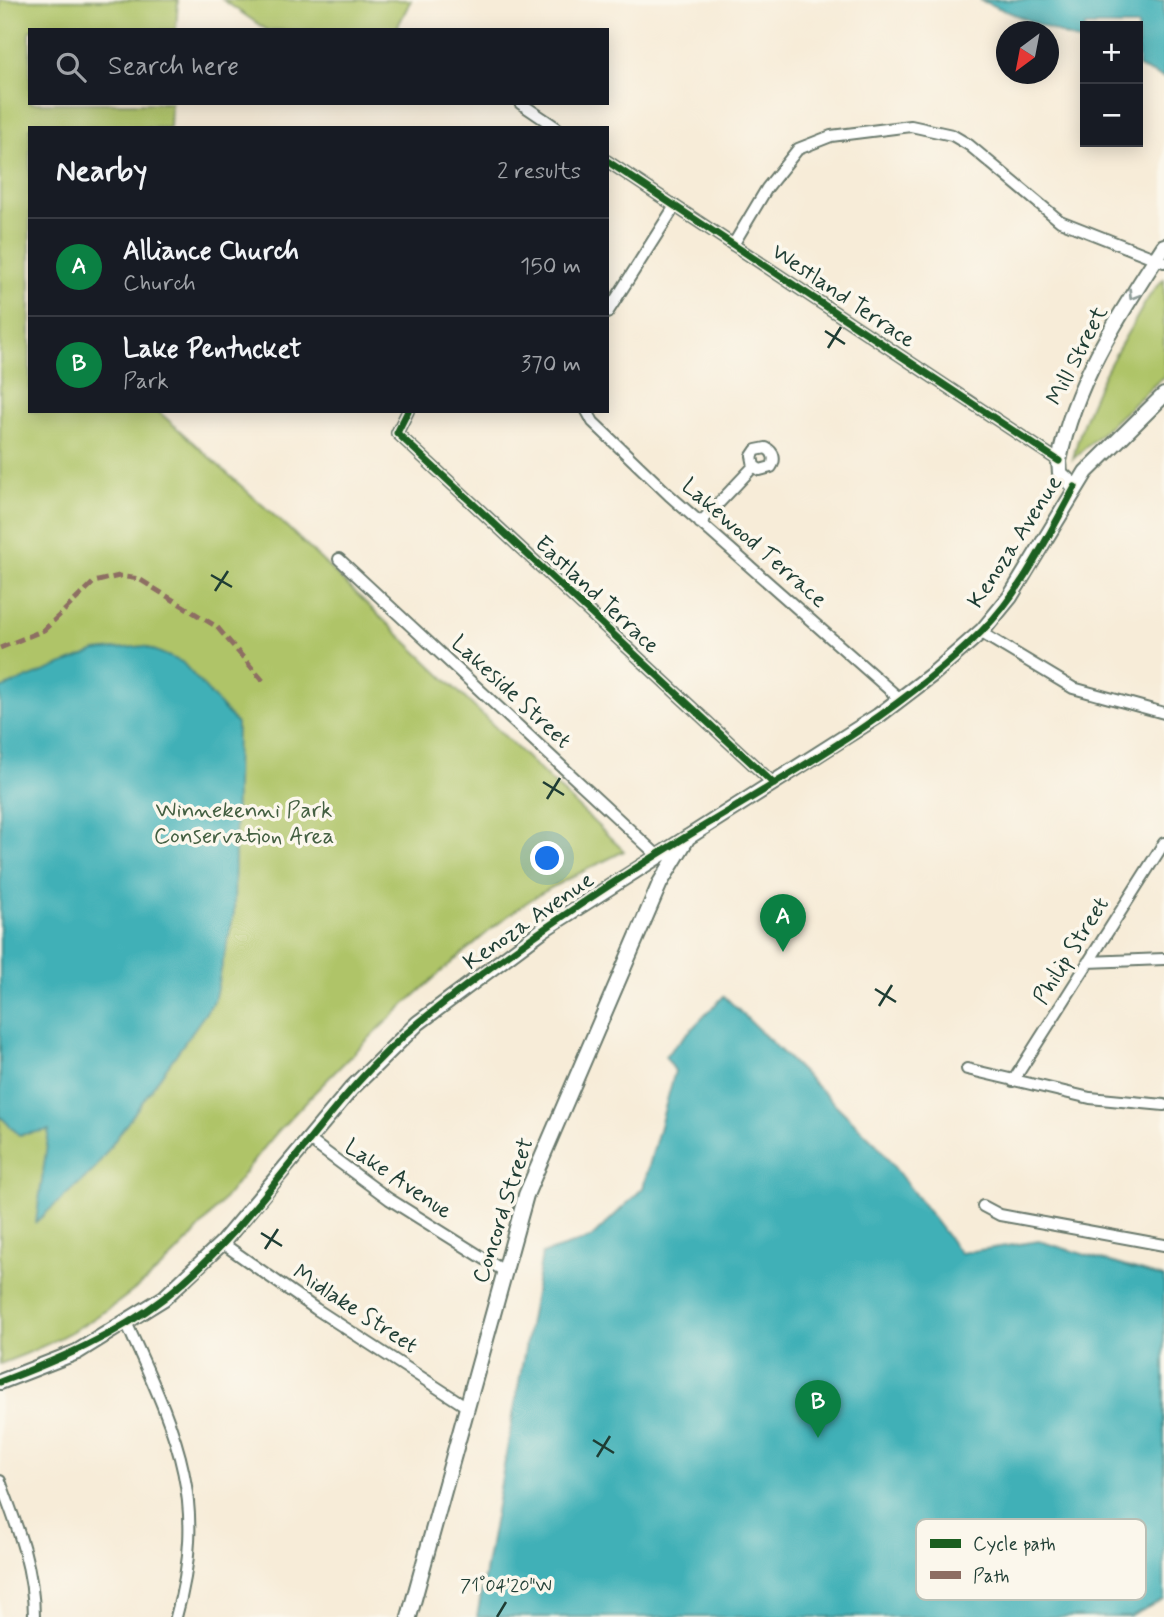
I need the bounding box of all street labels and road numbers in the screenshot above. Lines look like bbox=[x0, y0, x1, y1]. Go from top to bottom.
street label: Westland Terrace bbox=[765, 237, 921, 356]
street label: Mill Street bbox=[1040, 301, 1116, 411]
street label: Kenoza Avenue bbox=[961, 470, 1070, 614]
street label: Lakewood Terrace bbox=[674, 472, 833, 615]
street label: Eastland Terrace bbox=[528, 530, 666, 661]
street label: Lakeside Street bbox=[444, 629, 577, 756]
street label: Kenoza Avenue bbox=[458, 865, 600, 978]
street label: Philip Street bbox=[1027, 891, 1117, 1011]
street label: Lake Avenue bbox=[338, 1133, 458, 1227]
street label: Concord Street bbox=[466, 1134, 542, 1287]
street label: Midlake Street bbox=[287, 1258, 423, 1361]

